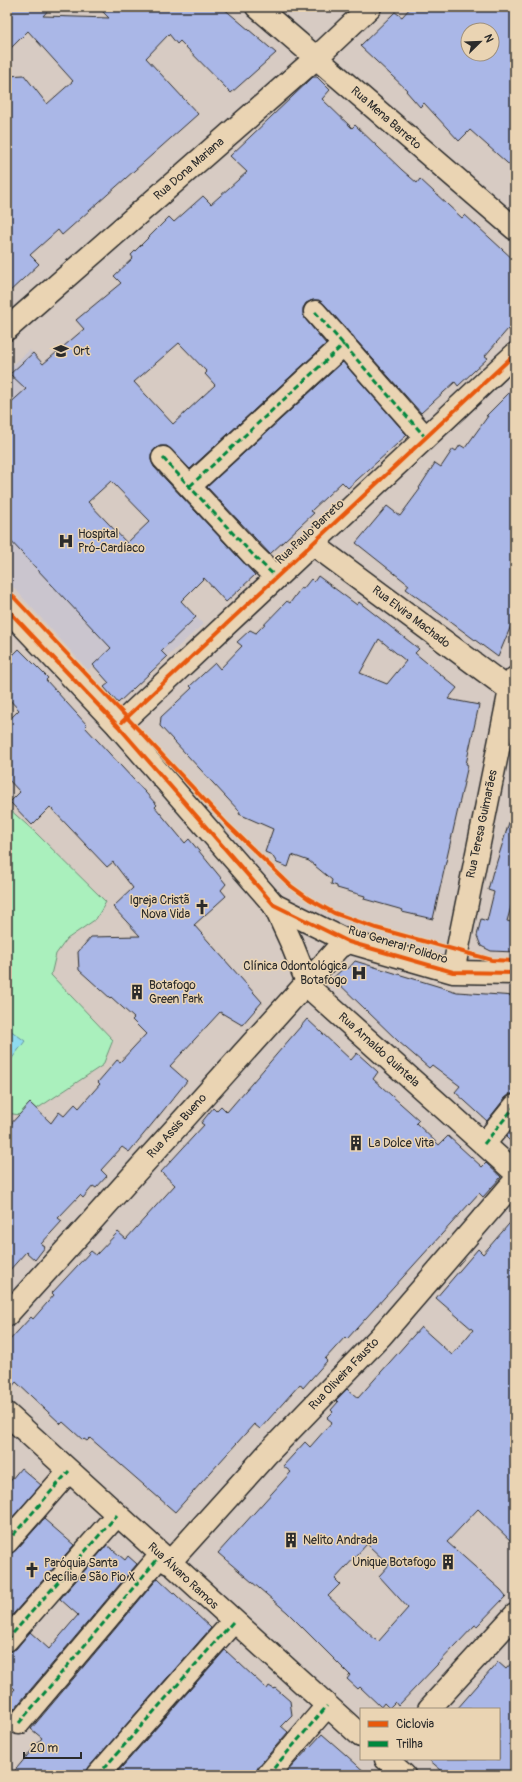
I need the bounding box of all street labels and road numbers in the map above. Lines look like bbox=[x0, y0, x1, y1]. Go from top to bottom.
street label: Rua Mena Barreto bbox=[348, 83, 425, 153]
street label: Rua Dona Mariana bbox=[151, 134, 228, 204]
street label: Rua Paulo Barreto bbox=[273, 496, 348, 568]
street label: Rua Elvira Machado bbox=[369, 583, 453, 652]
street label: Rua Teresa Guimarães bbox=[463, 768, 501, 880]
street label: Rua General Polidoro bbox=[346, 923, 450, 967]
street label: Rua Arnaldo Quintela bbox=[335, 1009, 423, 1091]
street label: Rua Assis Bueno bbox=[144, 1090, 210, 1161]
street label: Rua Oliveira Fausto bbox=[306, 1334, 383, 1413]
street label: Rua Álvaro Ramos bbox=[145, 1539, 223, 1613]

